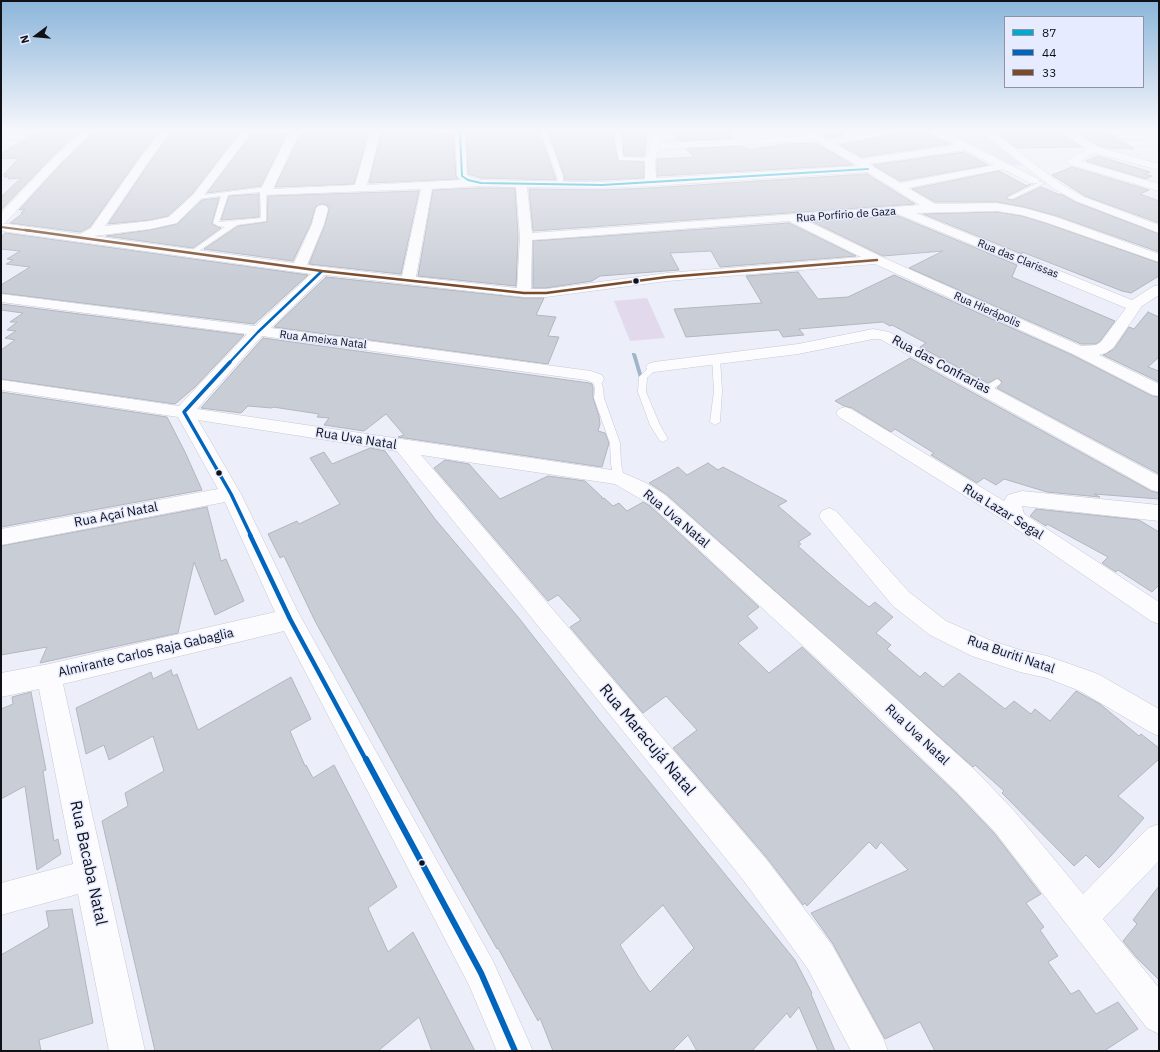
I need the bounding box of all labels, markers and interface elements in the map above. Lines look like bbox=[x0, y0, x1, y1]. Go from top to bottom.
north arrow bbox=[16, 16, 56, 56]
legend bbox=[1004, 16, 1144, 88]
text: 87 bbox=[1042, 25, 1056, 40]
text: N bbox=[17, 34, 32, 45]
text: 44 bbox=[1042, 45, 1056, 60]
text: 33 bbox=[1042, 65, 1056, 80]
street label: Rua Porfírio de Gaza bbox=[796, 205, 896, 225]
street label: Rua das Clarissas bbox=[976, 237, 1060, 281]
unlabelled marker bbox=[631, 276, 641, 286]
street label: Rua Hierápolis bbox=[952, 289, 1022, 331]
street label: Rua Ameixa Natal bbox=[279, 328, 367, 352]
street label: Rua das Confrarias bbox=[889, 332, 993, 398]
street label: Rua Uva Natal bbox=[314, 425, 398, 453]
unlabelled marker bbox=[214, 468, 224, 478]
street label: Rua Lazar Segal bbox=[960, 481, 1046, 543]
street label: Rua Uva Natal bbox=[640, 487, 712, 551]
street label: Rua Açaí Natal bbox=[73, 499, 159, 531]
street label: Almirante Carlos Raja Gabaglia bbox=[57, 625, 235, 681]
street label: Rua Buriti Natal bbox=[965, 633, 1057, 677]
street label: Rua Maracujá Natal bbox=[595, 680, 699, 800]
street label: Rua Uva Natal bbox=[882, 701, 952, 769]
street label: Rua Bacaba Natal bbox=[65, 799, 111, 927]
unlabelled marker bbox=[417, 858, 427, 868]

